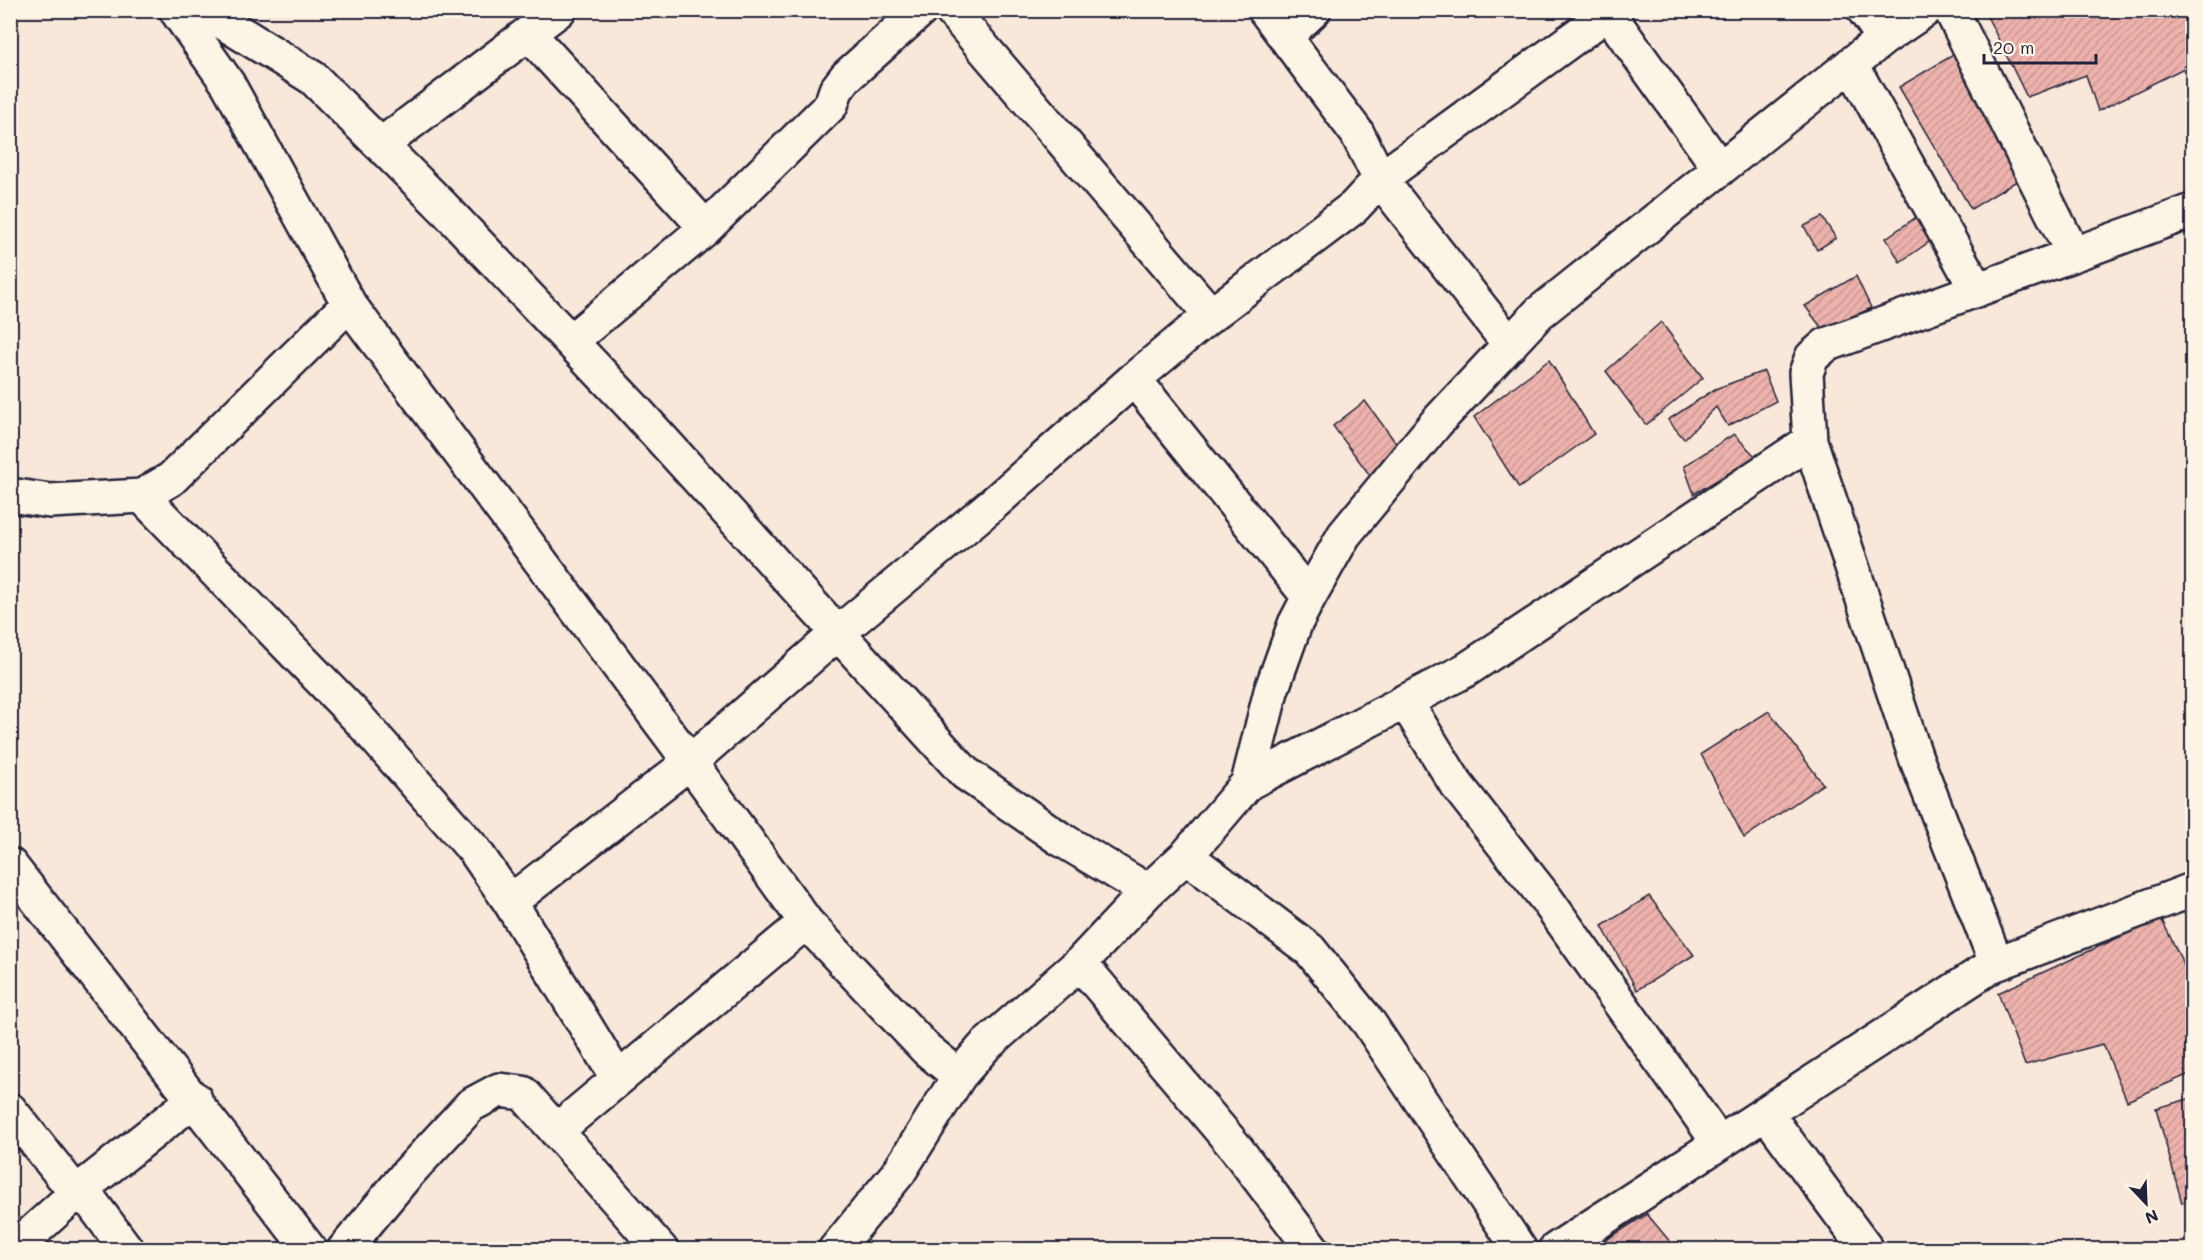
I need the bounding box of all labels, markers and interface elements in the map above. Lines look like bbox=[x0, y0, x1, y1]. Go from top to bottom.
scale bar bbox=[1984, 27, 2096, 65]
text: 20 m bbox=[1993, 35, 2034, 59]
north arrow bbox=[2116, 1173, 2176, 1233]
text: N bbox=[2142, 1205, 2162, 1229]

